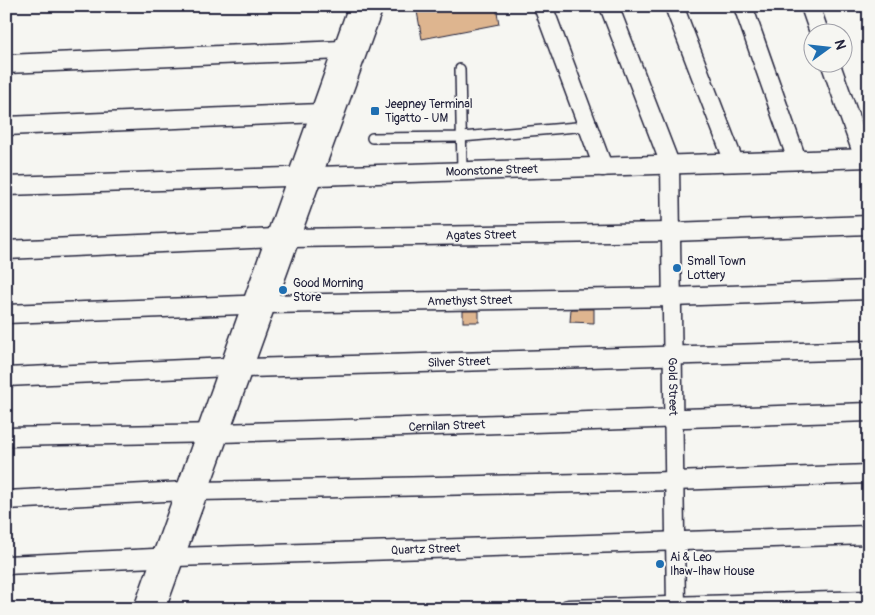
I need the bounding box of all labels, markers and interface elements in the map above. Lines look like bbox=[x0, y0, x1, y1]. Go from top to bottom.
north arrow bbox=[802, 22, 852, 72]
text: N bbox=[831, 38, 850, 52]
place label: Jeepney Terminal Tigatto - UM bbox=[385, 97, 473, 126]
marker: Jeepney Terminal Tigatto - UM bbox=[369, 105, 381, 117]
street label: Moonstone Street bbox=[445, 161, 538, 179]
street label: Agates Street bbox=[446, 227, 516, 243]
place label: Small Town Lottery bbox=[687, 254, 746, 283]
marker: Small Town Lottery bbox=[671, 262, 683, 274]
place label: Good Morning Store bbox=[293, 276, 363, 305]
marker: Good Morning Store bbox=[277, 284, 289, 296]
street label: Amethyst Street bbox=[427, 292, 513, 309]
street label: Silver Street bbox=[427, 353, 491, 370]
street label: Gold Street bbox=[665, 357, 681, 416]
street label: Cernilan Street bbox=[408, 417, 486, 434]
street label: Quartz Street bbox=[391, 540, 461, 558]
place label: Ai & Leo Ihaw-Ihaw House bbox=[670, 550, 755, 579]
marker: Ai & Leo Ihaw-Ihaw House bbox=[654, 558, 666, 570]

